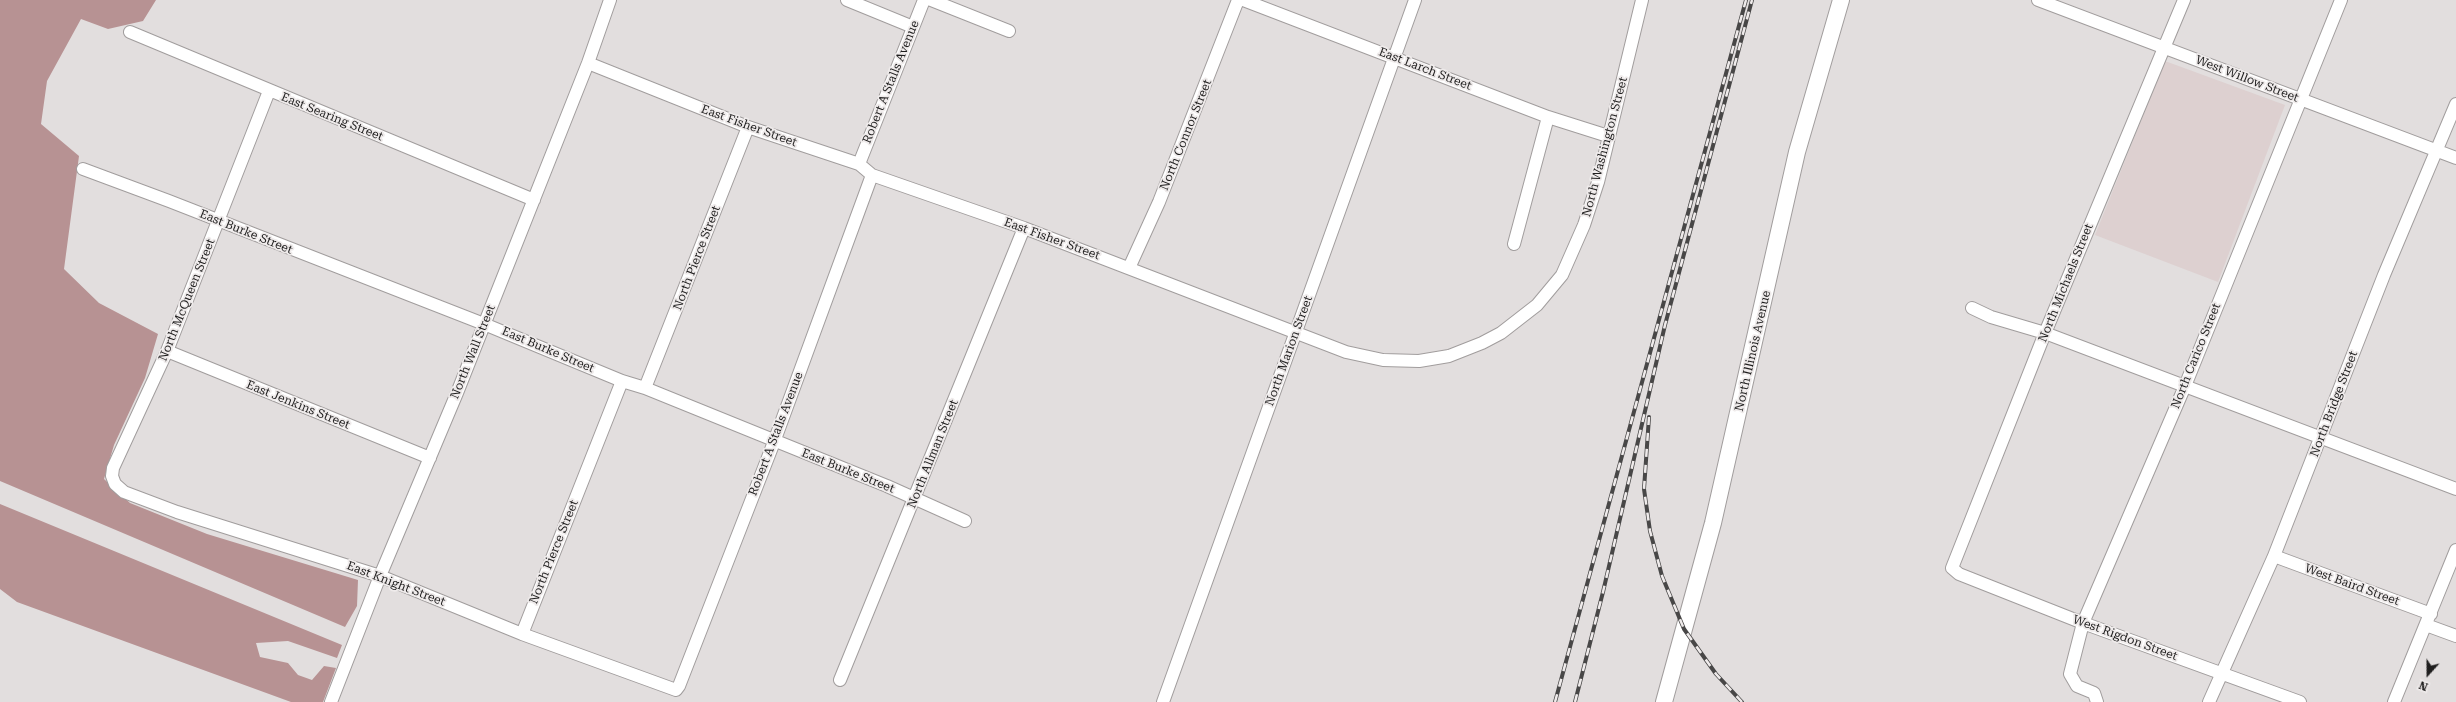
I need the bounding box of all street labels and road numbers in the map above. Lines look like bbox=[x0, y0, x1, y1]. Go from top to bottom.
street label: Robert A Stalls Avenue bbox=[860, 18, 922, 146]
street label: East Larch Street bbox=[1377, 45, 1473, 93]
street label: West Willow Street bbox=[2193, 53, 2301, 105]
street label: North Washington Street bbox=[1579, 75, 1631, 219]
street label: North Connor Street bbox=[1157, 77, 1215, 193]
street label: East Searing Street bbox=[279, 90, 385, 144]
street label: East Fisher Street bbox=[699, 102, 799, 150]
street label: North Pierce Street bbox=[670, 204, 724, 312]
street label: East Burke Street bbox=[197, 207, 295, 257]
street label: East Fisher Street bbox=[1002, 215, 1102, 263]
street label: North Michaels Street bbox=[2036, 222, 2096, 344]
street label: North McQueen Street bbox=[156, 237, 218, 363]
street label: North Illinois Avenue bbox=[1732, 289, 1774, 413]
street label: North Marion Street bbox=[1262, 294, 1316, 408]
street label: North Carico Street bbox=[2168, 301, 2224, 411]
street label: North Wall Street bbox=[448, 303, 498, 401]
street label: East Burke Street bbox=[500, 324, 596, 376]
street label: North Bridge Street bbox=[2307, 349, 2361, 459]
street label: Robert A Stalls Avenue bbox=[746, 370, 806, 498]
street label: East Jenkins Street bbox=[244, 378, 352, 432]
street label: North Allman Street bbox=[905, 398, 961, 510]
street label: East Burke Street bbox=[799, 446, 897, 496]
street label: North Pierce Street bbox=[527, 498, 581, 606]
street label: East Knight Street bbox=[345, 559, 447, 609]
street label: West Baird Street bbox=[2303, 561, 2401, 609]
street label: West Rigdon Street bbox=[2071, 612, 2179, 664]

